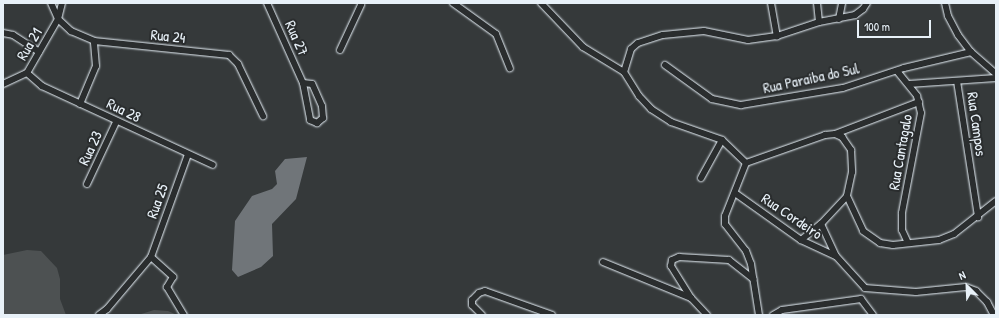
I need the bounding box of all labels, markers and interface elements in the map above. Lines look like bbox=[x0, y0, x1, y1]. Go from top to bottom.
scale bar bbox=[859, 12, 933, 38]
street label: Rua 27 bbox=[281, 18, 313, 58]
text: 100 m bbox=[864, 18, 890, 35]
street label: Rua 21 bbox=[12, 25, 46, 63]
street label: Rua 24 bbox=[150, 25, 186, 47]
street label: Rua Paraiba do Sul bbox=[761, 59, 861, 97]
street label: Rua Campos bbox=[964, 91, 990, 157]
street label: Rua 28 bbox=[104, 94, 144, 126]
street label: Rua Cantagalo bbox=[884, 113, 916, 191]
street label: Rua 23 bbox=[74, 128, 106, 168]
street label: Rua 25 bbox=[142, 181, 172, 221]
street label: Rua Cordeiro bbox=[758, 189, 826, 243]
north arrow bbox=[947, 266, 987, 306]
text: N bbox=[957, 267, 968, 283]

